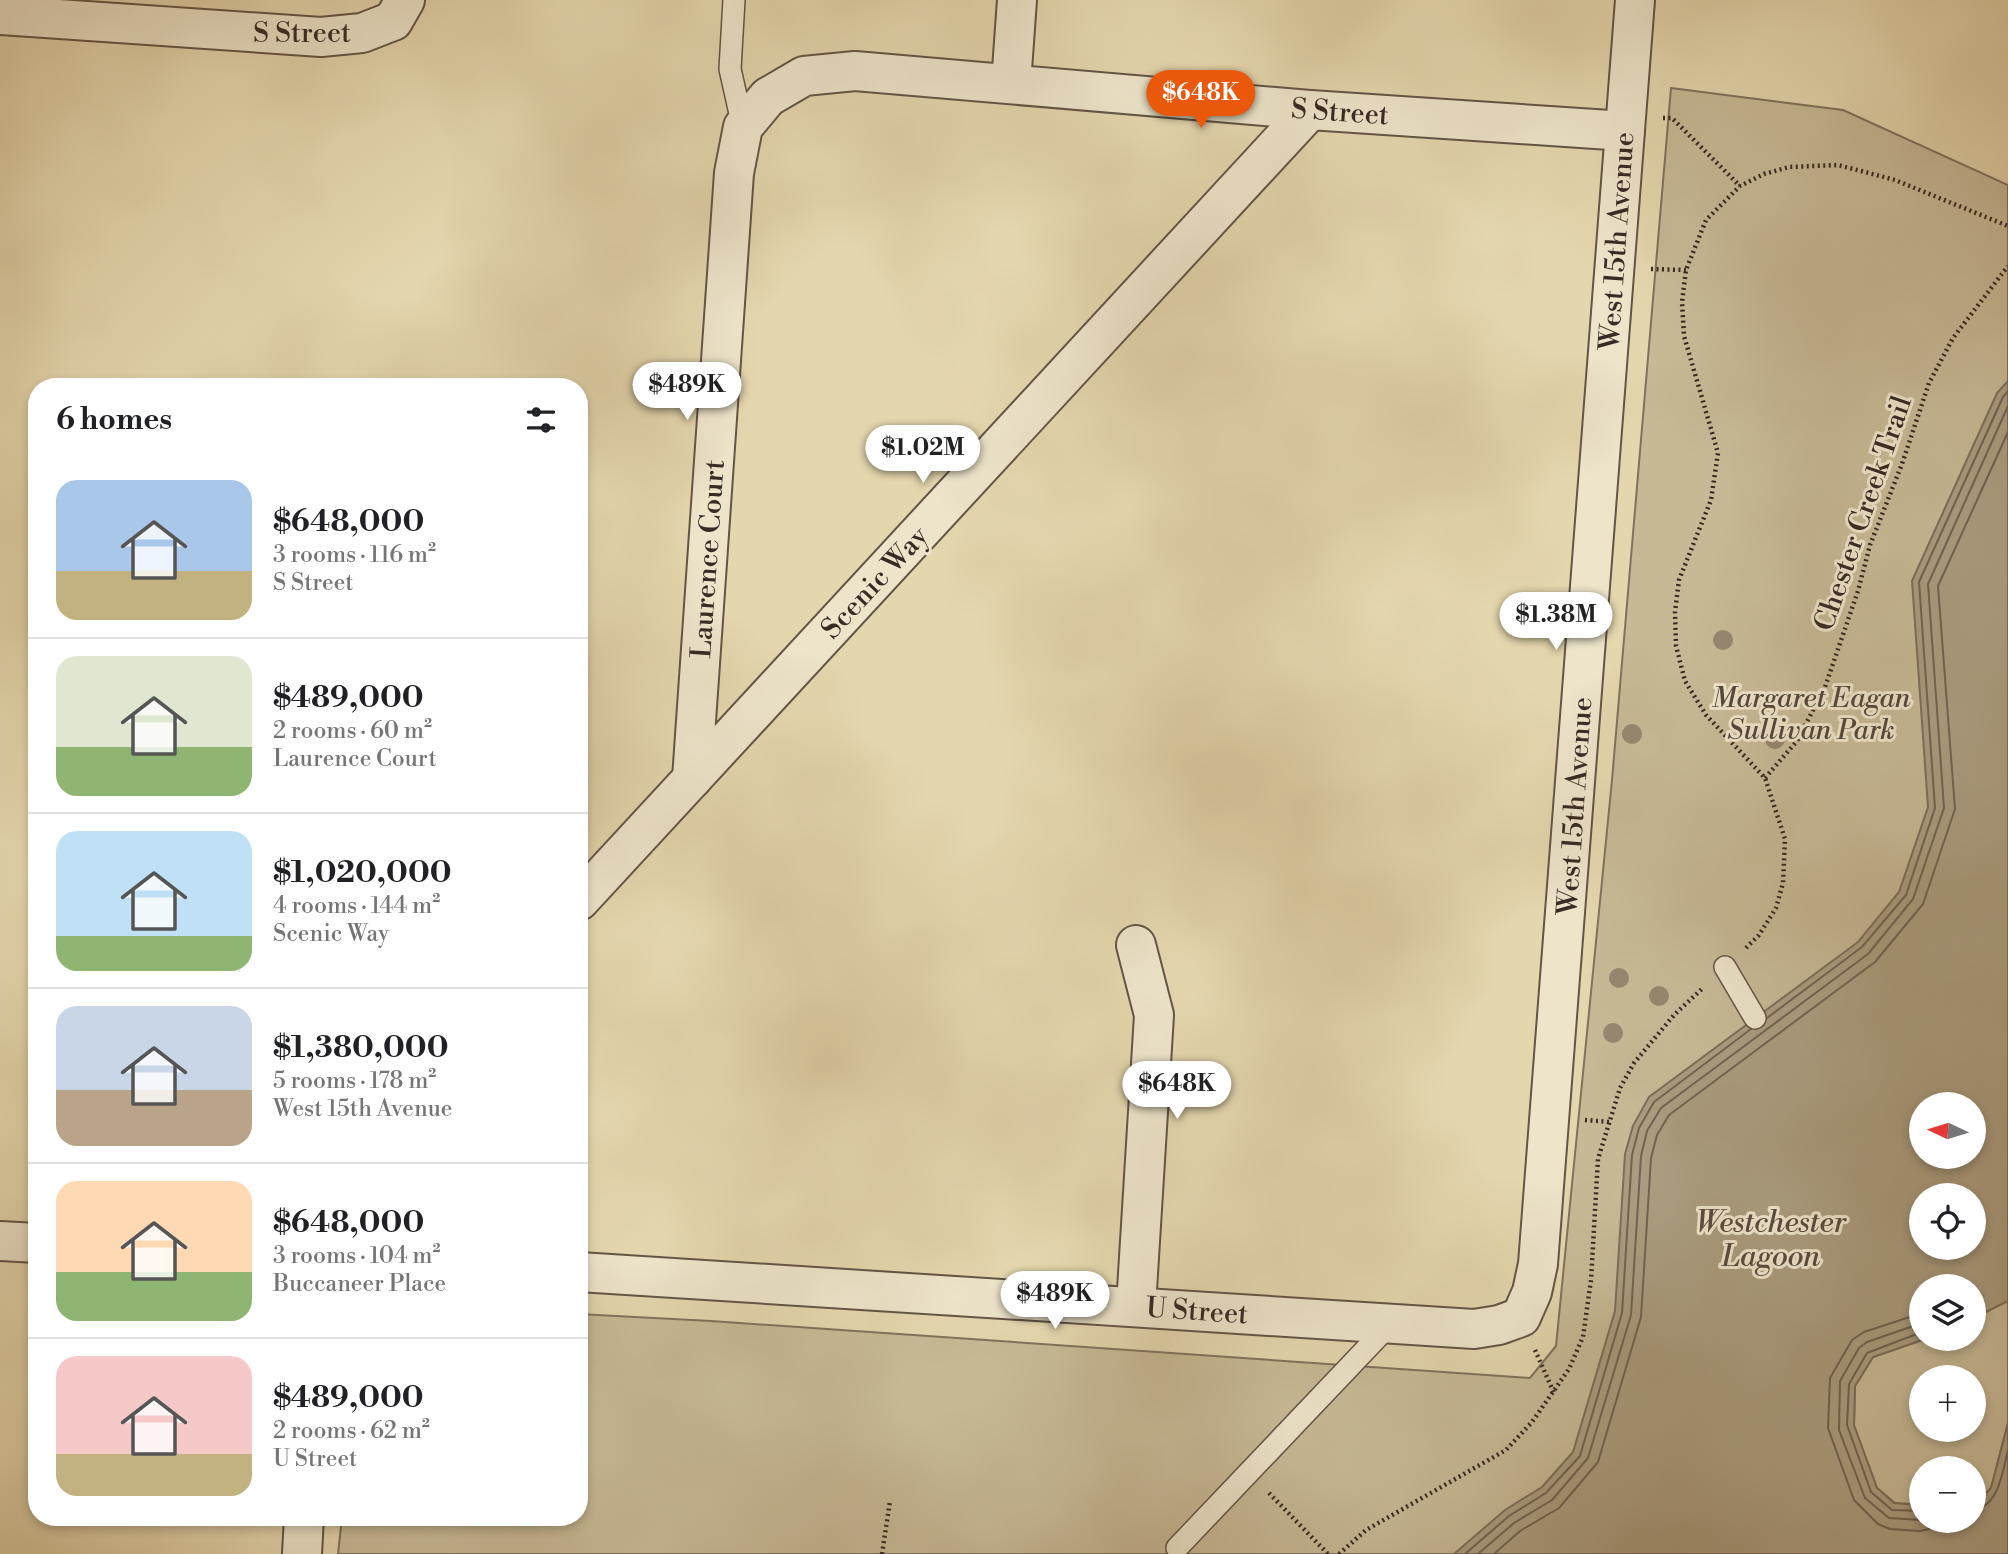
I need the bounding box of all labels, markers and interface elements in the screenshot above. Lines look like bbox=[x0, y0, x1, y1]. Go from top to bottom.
street label: S Street bbox=[253, 16, 351, 51]
pin: $648K bbox=[1152, 71, 1250, 130]
text: $648K bbox=[1162, 79, 1240, 107]
street label: S Street bbox=[1290, 92, 1390, 133]
street label: West 15th Avenue bbox=[1592, 131, 1643, 352]
pin: $489K bbox=[638, 362, 736, 422]
text: $489K bbox=[649, 371, 725, 399]
street label: Chester Creek Trail bbox=[1807, 391, 1920, 636]
text: 6 homes bbox=[56, 401, 172, 439]
icon: filters bbox=[522, 401, 560, 439]
pin: $1.02M bbox=[866, 426, 980, 485]
text: $1.02M bbox=[881, 434, 965, 462]
street label: Laurence Court bbox=[684, 458, 733, 660]
text: $648,000 bbox=[273, 503, 424, 541]
icon: home bbox=[112, 508, 196, 592]
street label: Scenic Way bbox=[814, 519, 936, 647]
text: 3 rooms · 116 m² bbox=[273, 541, 436, 569]
text: S Street bbox=[273, 569, 353, 597]
pin: $1.38M bbox=[1499, 592, 1613, 652]
text: $1.38M bbox=[1515, 601, 1597, 629]
text: $489,000 bbox=[273, 679, 424, 717]
park label: Margaret Eagan Sullivan Park bbox=[1712, 681, 1911, 748]
icon: home bbox=[112, 684, 196, 768]
street label: West 15th Avenue bbox=[1550, 696, 1601, 917]
text: 2 rooms · 60 m² bbox=[273, 717, 432, 745]
text: Laurence Court bbox=[273, 745, 437, 773]
text: $1,020,000 bbox=[273, 854, 452, 892]
icon: home bbox=[112, 859, 196, 943]
text: 4 rooms · 144 m² bbox=[273, 892, 440, 920]
text: Scenic Way bbox=[273, 920, 389, 948]
text: $1,380,000 bbox=[273, 1029, 448, 1067]
icon: home bbox=[112, 1034, 196, 1118]
pin: $648K bbox=[1128, 1062, 1226, 1121]
text: 5 rooms · 178 m² bbox=[273, 1067, 436, 1095]
text: $648K bbox=[1138, 1070, 1216, 1098]
north arrow bbox=[1909, 1092, 1986, 1169]
map controls bbox=[1909, 1092, 1986, 1533]
text: West 15th Avenue bbox=[273, 1095, 452, 1123]
button: locate bbox=[1909, 1183, 1986, 1260]
text: $648,000 bbox=[273, 1204, 424, 1242]
water label: Westchester Lagoon bbox=[1696, 1204, 1847, 1276]
icon: home bbox=[112, 1209, 196, 1293]
text: 3 rooms · 104 m² bbox=[273, 1242, 441, 1270]
text: Buccaneer Place bbox=[273, 1270, 446, 1298]
pin: $489K bbox=[1006, 1272, 1104, 1331]
button: layers bbox=[1909, 1274, 1986, 1351]
text: $489K bbox=[1017, 1280, 1093, 1308]
street label: U Street bbox=[1145, 1290, 1249, 1333]
button: + bbox=[1909, 1365, 1986, 1442]
text: $489,000 bbox=[273, 1379, 424, 1417]
icon: home bbox=[112, 1384, 196, 1468]
text: 2 rooms · 62 m² bbox=[273, 1417, 430, 1445]
text: U Street bbox=[273, 1445, 357, 1473]
button: − bbox=[1909, 1456, 1986, 1533]

